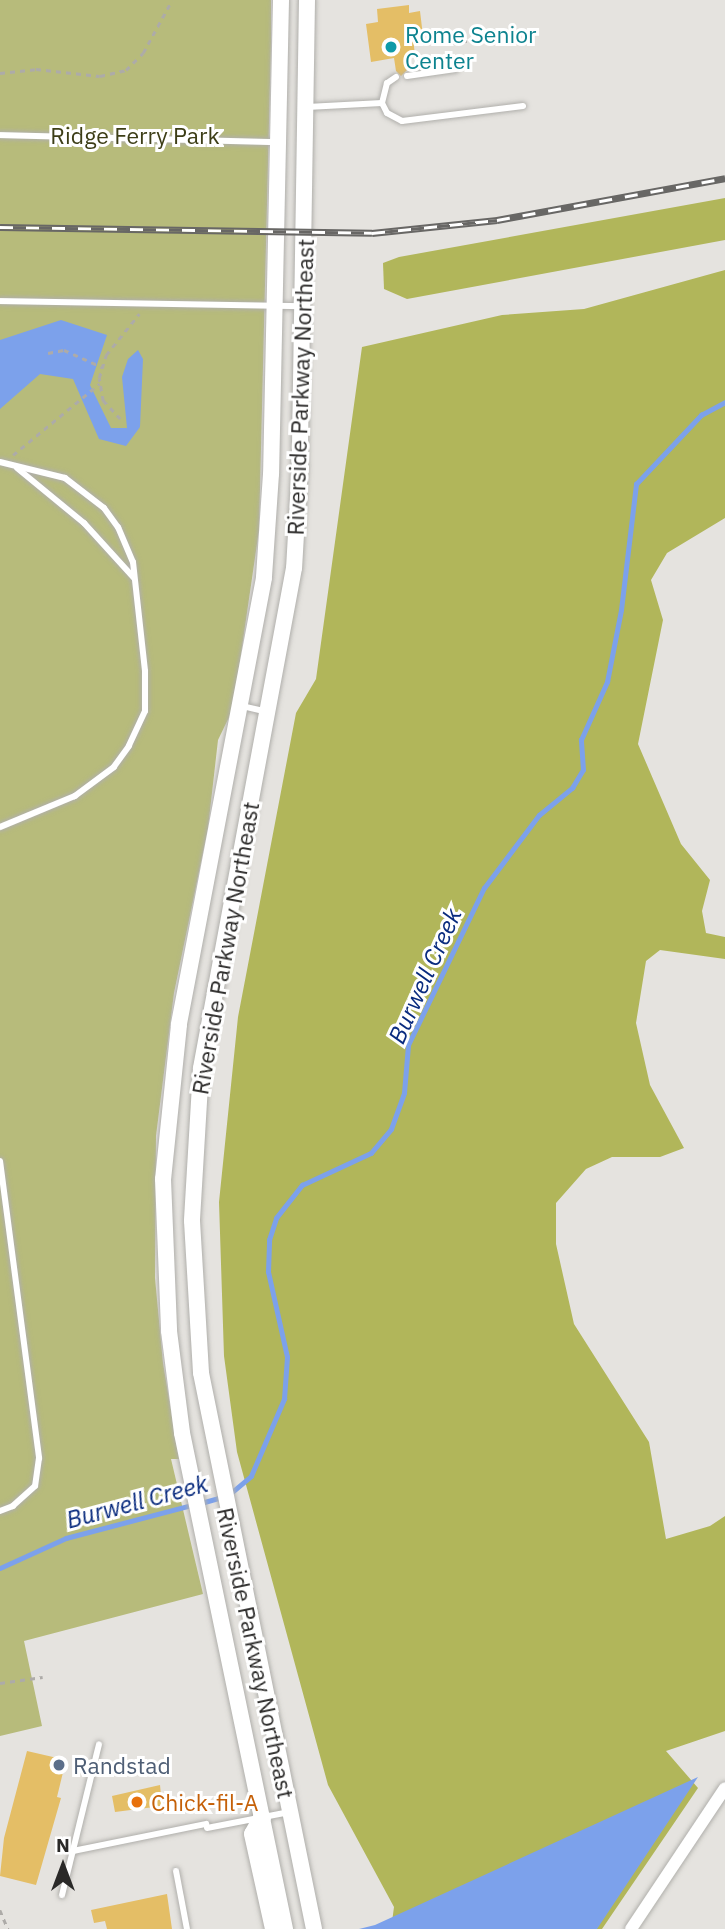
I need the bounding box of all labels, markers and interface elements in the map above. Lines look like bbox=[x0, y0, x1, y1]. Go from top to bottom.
place label: Rome Senior Center bbox=[405, 20, 537, 74]
marker: Rome Senior Center bbox=[383, 39, 399, 55]
park label: Ridge Ferry Park bbox=[50, 121, 220, 149]
street label: Riverside Parkway Northeast bbox=[281, 238, 319, 536]
street label: Riverside Parkway Northeast bbox=[186, 799, 264, 1097]
water label: Burwell Creek bbox=[382, 904, 468, 1048]
water label: Burwell Creek bbox=[63, 1469, 211, 1535]
street label: Riverside Parkway Northeast bbox=[212, 1505, 300, 1801]
place label: Randstad bbox=[73, 1751, 171, 1779]
marker: Randstad bbox=[51, 1757, 67, 1773]
place label: Chick-fil-A bbox=[151, 1788, 258, 1816]
marker: Chick-fil-A bbox=[129, 1794, 145, 1810]
north arrow bbox=[28, 1831, 98, 1901]
text: N bbox=[56, 1833, 70, 1857]

